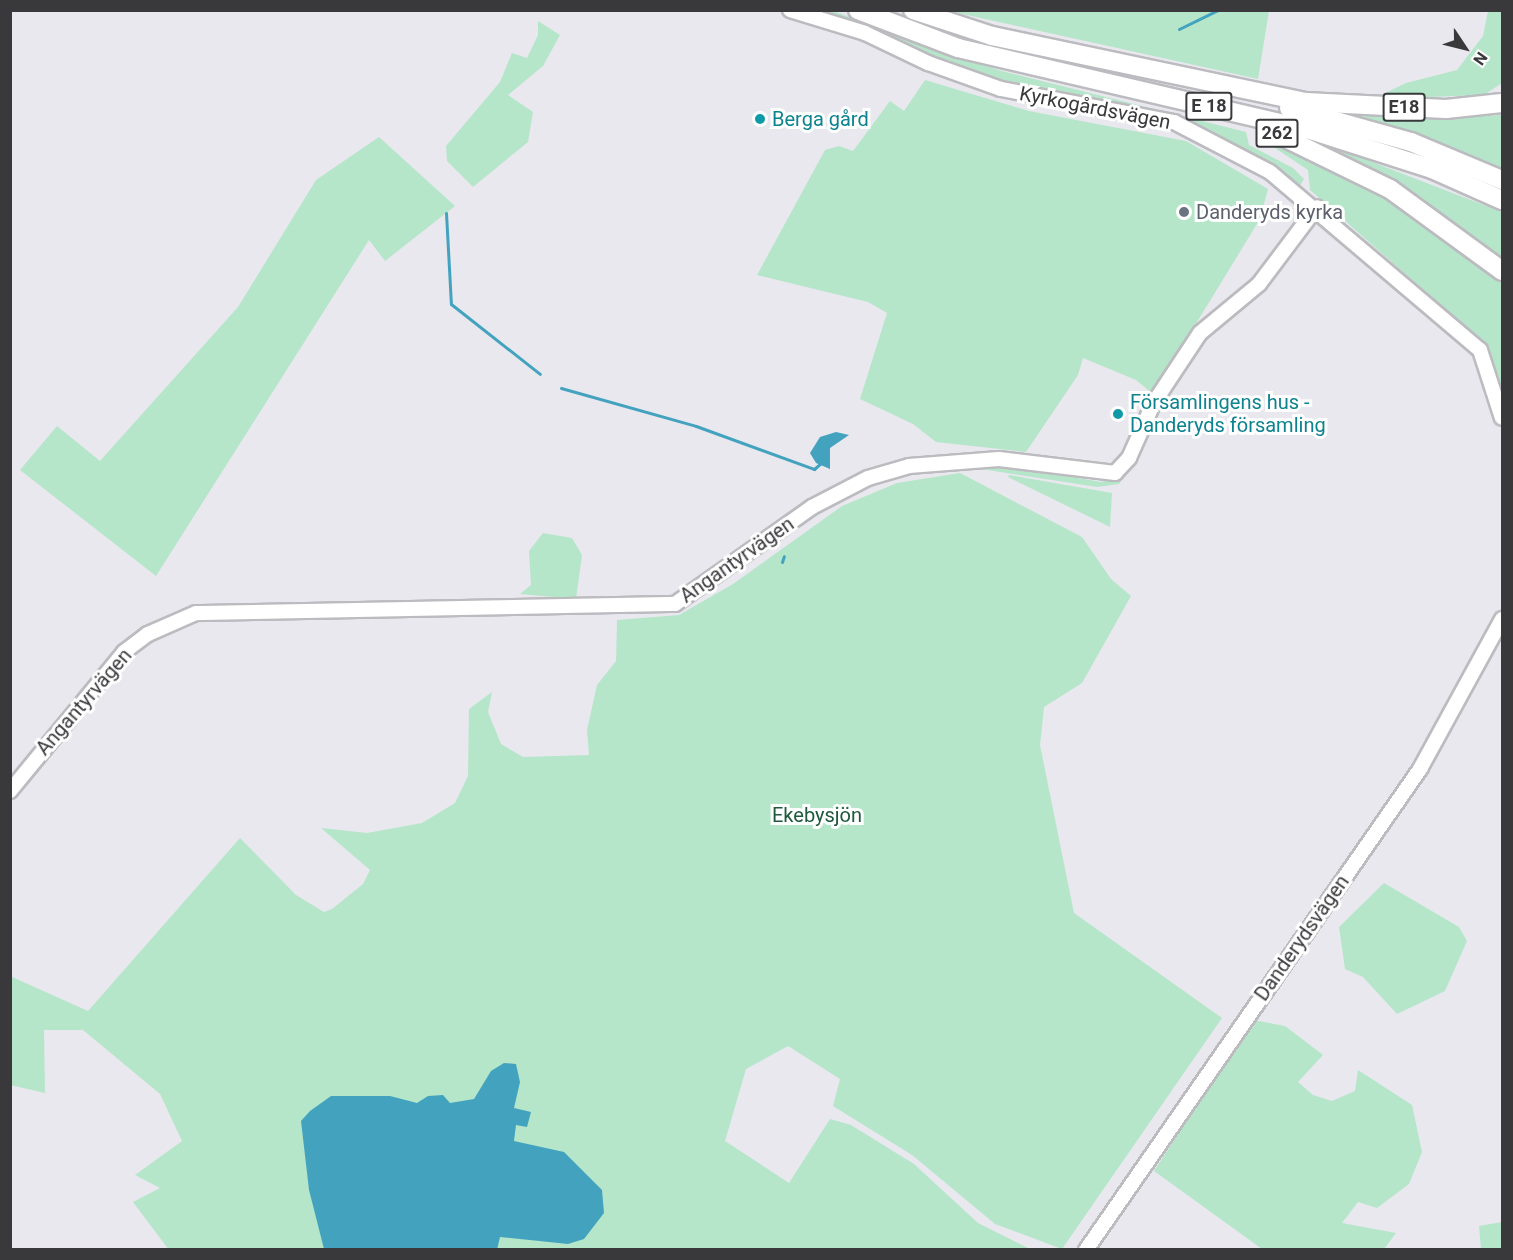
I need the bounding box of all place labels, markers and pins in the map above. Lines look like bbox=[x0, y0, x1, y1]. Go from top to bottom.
place label: Berga gård bbox=[772, 107, 869, 131]
marker: Berga gård bbox=[753, 112, 767, 126]
place label: Danderyds kyrka bbox=[1196, 200, 1343, 224]
marker: Danderyds kyrka bbox=[1177, 205, 1191, 219]
place label: Församlingens hus - Danderyds församling bbox=[1130, 390, 1326, 437]
marker: Församlingens hus - Danderyds församling bbox=[1111, 407, 1125, 421]

